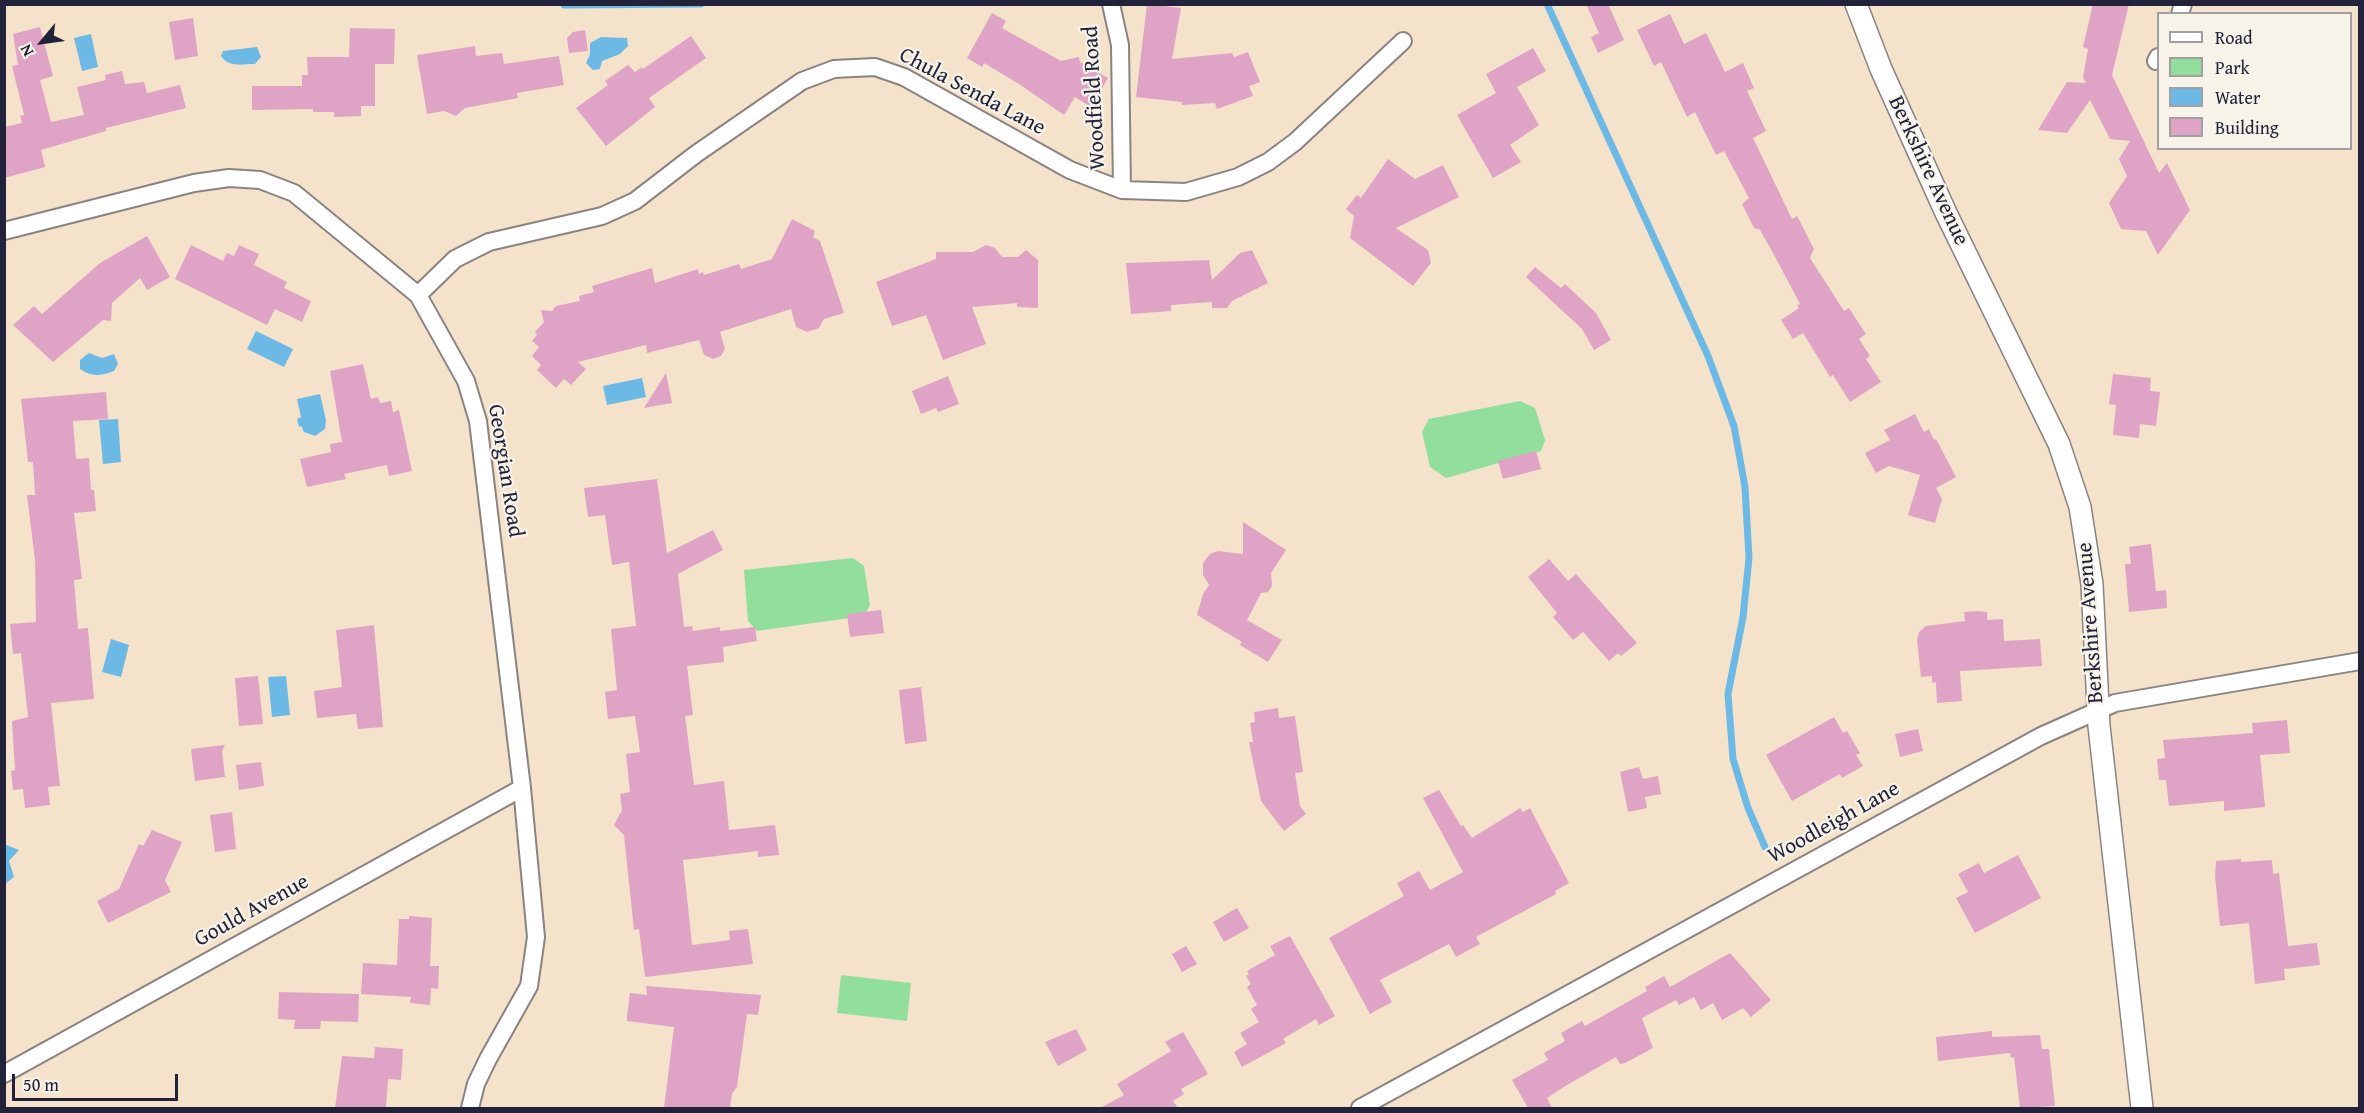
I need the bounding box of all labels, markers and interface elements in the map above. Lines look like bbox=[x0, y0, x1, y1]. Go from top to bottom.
north arrow bbox=[12, 12, 72, 72]
legend bbox=[2157, 12, 2352, 150]
text: Road bbox=[2215, 24, 2253, 51]
street label: Woodfield Road bbox=[1078, 25, 1112, 171]
text: N bbox=[13, 40, 39, 61]
street label: Chula Senda Lane bbox=[894, 42, 1050, 142]
text: Park bbox=[2215, 54, 2250, 81]
text: Water bbox=[2215, 84, 2260, 111]
street label: Berkshire Avenue bbox=[1882, 92, 1974, 250]
text: Building bbox=[2215, 114, 2279, 141]
street label: Georgian Road bbox=[481, 403, 529, 539]
street label: Berkshire Avenue bbox=[2072, 541, 2110, 705]
street label: Woodleigh Lane bbox=[1763, 776, 1905, 870]
street label: Gould Avenue bbox=[190, 869, 314, 953]
scale bar bbox=[15, 1062, 182, 1100]
text: 50 m bbox=[23, 1071, 59, 1098]

